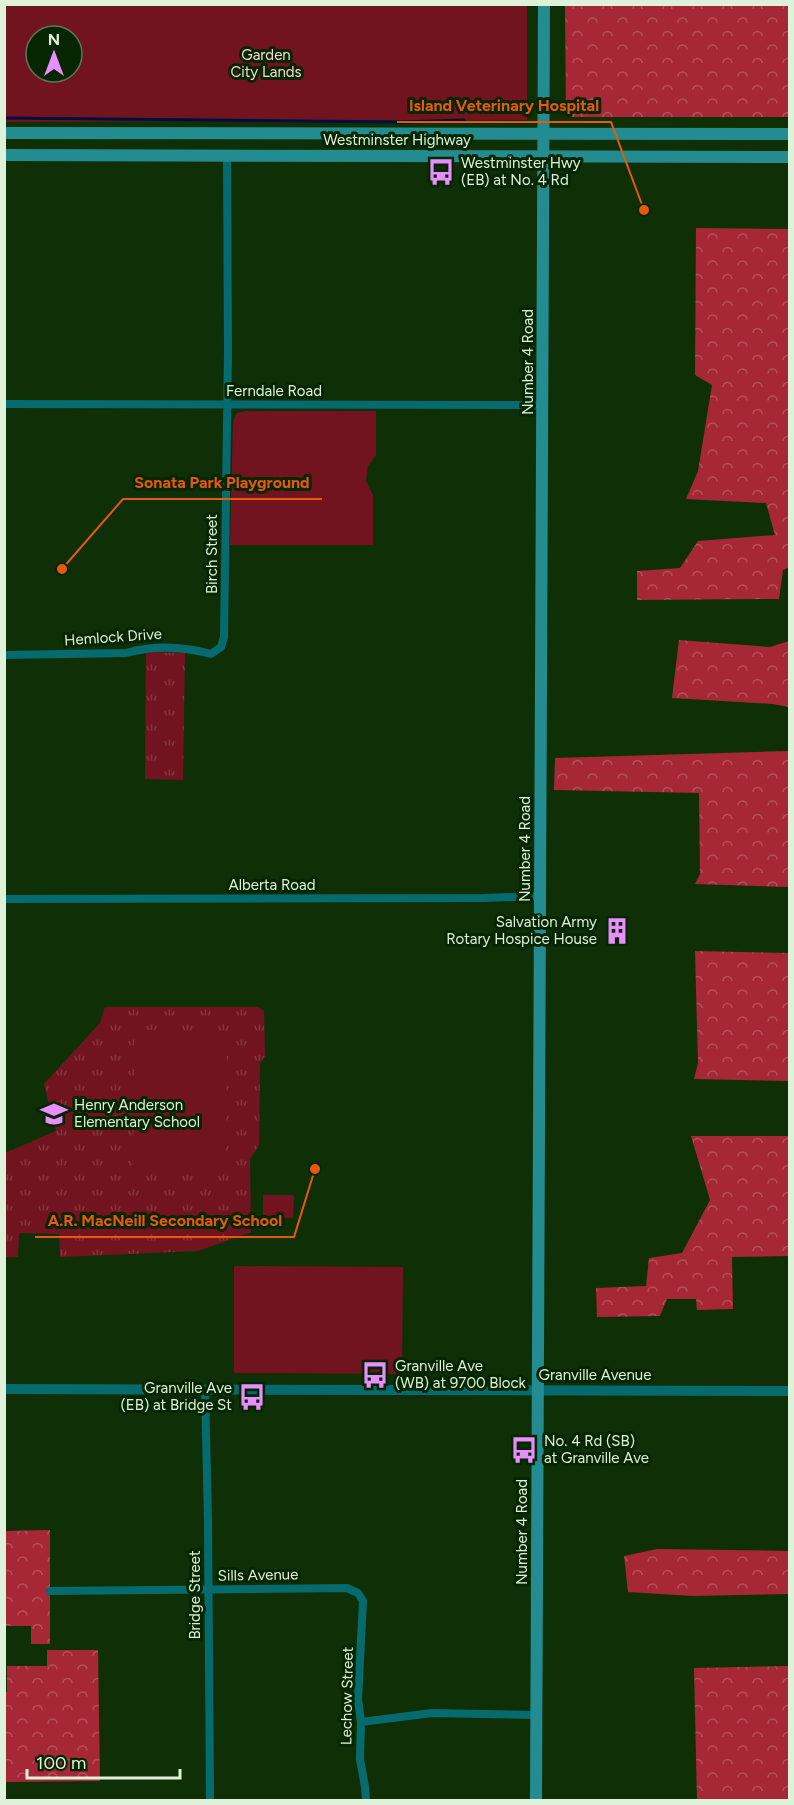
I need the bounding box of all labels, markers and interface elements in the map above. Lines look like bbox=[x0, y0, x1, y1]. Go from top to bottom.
north arrow bbox=[24, 24, 84, 84]
text: N bbox=[48, 30, 60, 49]
park label: Garden City Lands bbox=[230, 46, 302, 81]
callout: Island Veterinary Hospital bbox=[397, 88, 611, 122]
text: Island Veterinary Hospital bbox=[409, 96, 599, 115]
street label: Westminster Highway bbox=[323, 131, 471, 149]
place label: Westminster Hwy (EB) at No. 4 Rd bbox=[461, 154, 581, 189]
bus stop icon: Westminster Hwy (EB) at No. 4 Rd bbox=[426, 157, 456, 187]
street label: Number 4 Road bbox=[519, 309, 537, 415]
street label: Ferndale Road bbox=[226, 382, 322, 400]
callout: Sonata Park Playground bbox=[123, 465, 322, 499]
text: Sonata Park Playground bbox=[134, 473, 310, 492]
street label: Birch Street bbox=[203, 514, 221, 594]
street label: Hemlock Drive bbox=[63, 625, 163, 649]
street label: Number 4 Road bbox=[516, 796, 534, 902]
street label: Alberta Road bbox=[228, 876, 316, 894]
place label: Salvation Army Rotary Hospice House bbox=[446, 913, 597, 948]
building icon: Salvation Army Rotary Hospice House bbox=[602, 916, 632, 946]
place label: Henry Anderson Elementary School bbox=[74, 1096, 200, 1131]
school or university icon: Henry Anderson Elementary School bbox=[39, 1099, 69, 1129]
callout: A.R. MacNeill Secondary School bbox=[35, 1203, 294, 1237]
text: A.R. MacNeill Secondary School bbox=[48, 1211, 282, 1230]
place label: Granville Ave (WB) at 9700 Block bbox=[395, 1357, 527, 1392]
bus stop icon: Granville Ave (WB) at 9700 Block bbox=[360, 1360, 390, 1390]
street label: Granville Avenue bbox=[539, 1366, 651, 1384]
place label: Granville Ave (EB) at Bridge St bbox=[121, 1379, 232, 1414]
bus stop icon: Granville Ave (EB) at Bridge St bbox=[237, 1382, 267, 1412]
place label: No. 4 Rd (SB) at Granville Ave bbox=[544, 1432, 649, 1467]
bus stop icon: No. 4 Rd (SB) at Granville Ave bbox=[509, 1435, 539, 1465]
street label: Number 4 Road bbox=[513, 1479, 531, 1585]
street label: Bridge Street bbox=[186, 1550, 204, 1640]
street label: Sills Avenue bbox=[217, 1565, 299, 1585]
street label: Lechow Street bbox=[337, 1646, 357, 1745]
scale bar bbox=[27, 1742, 180, 1780]
text: 100 m bbox=[36, 1752, 86, 1774]

